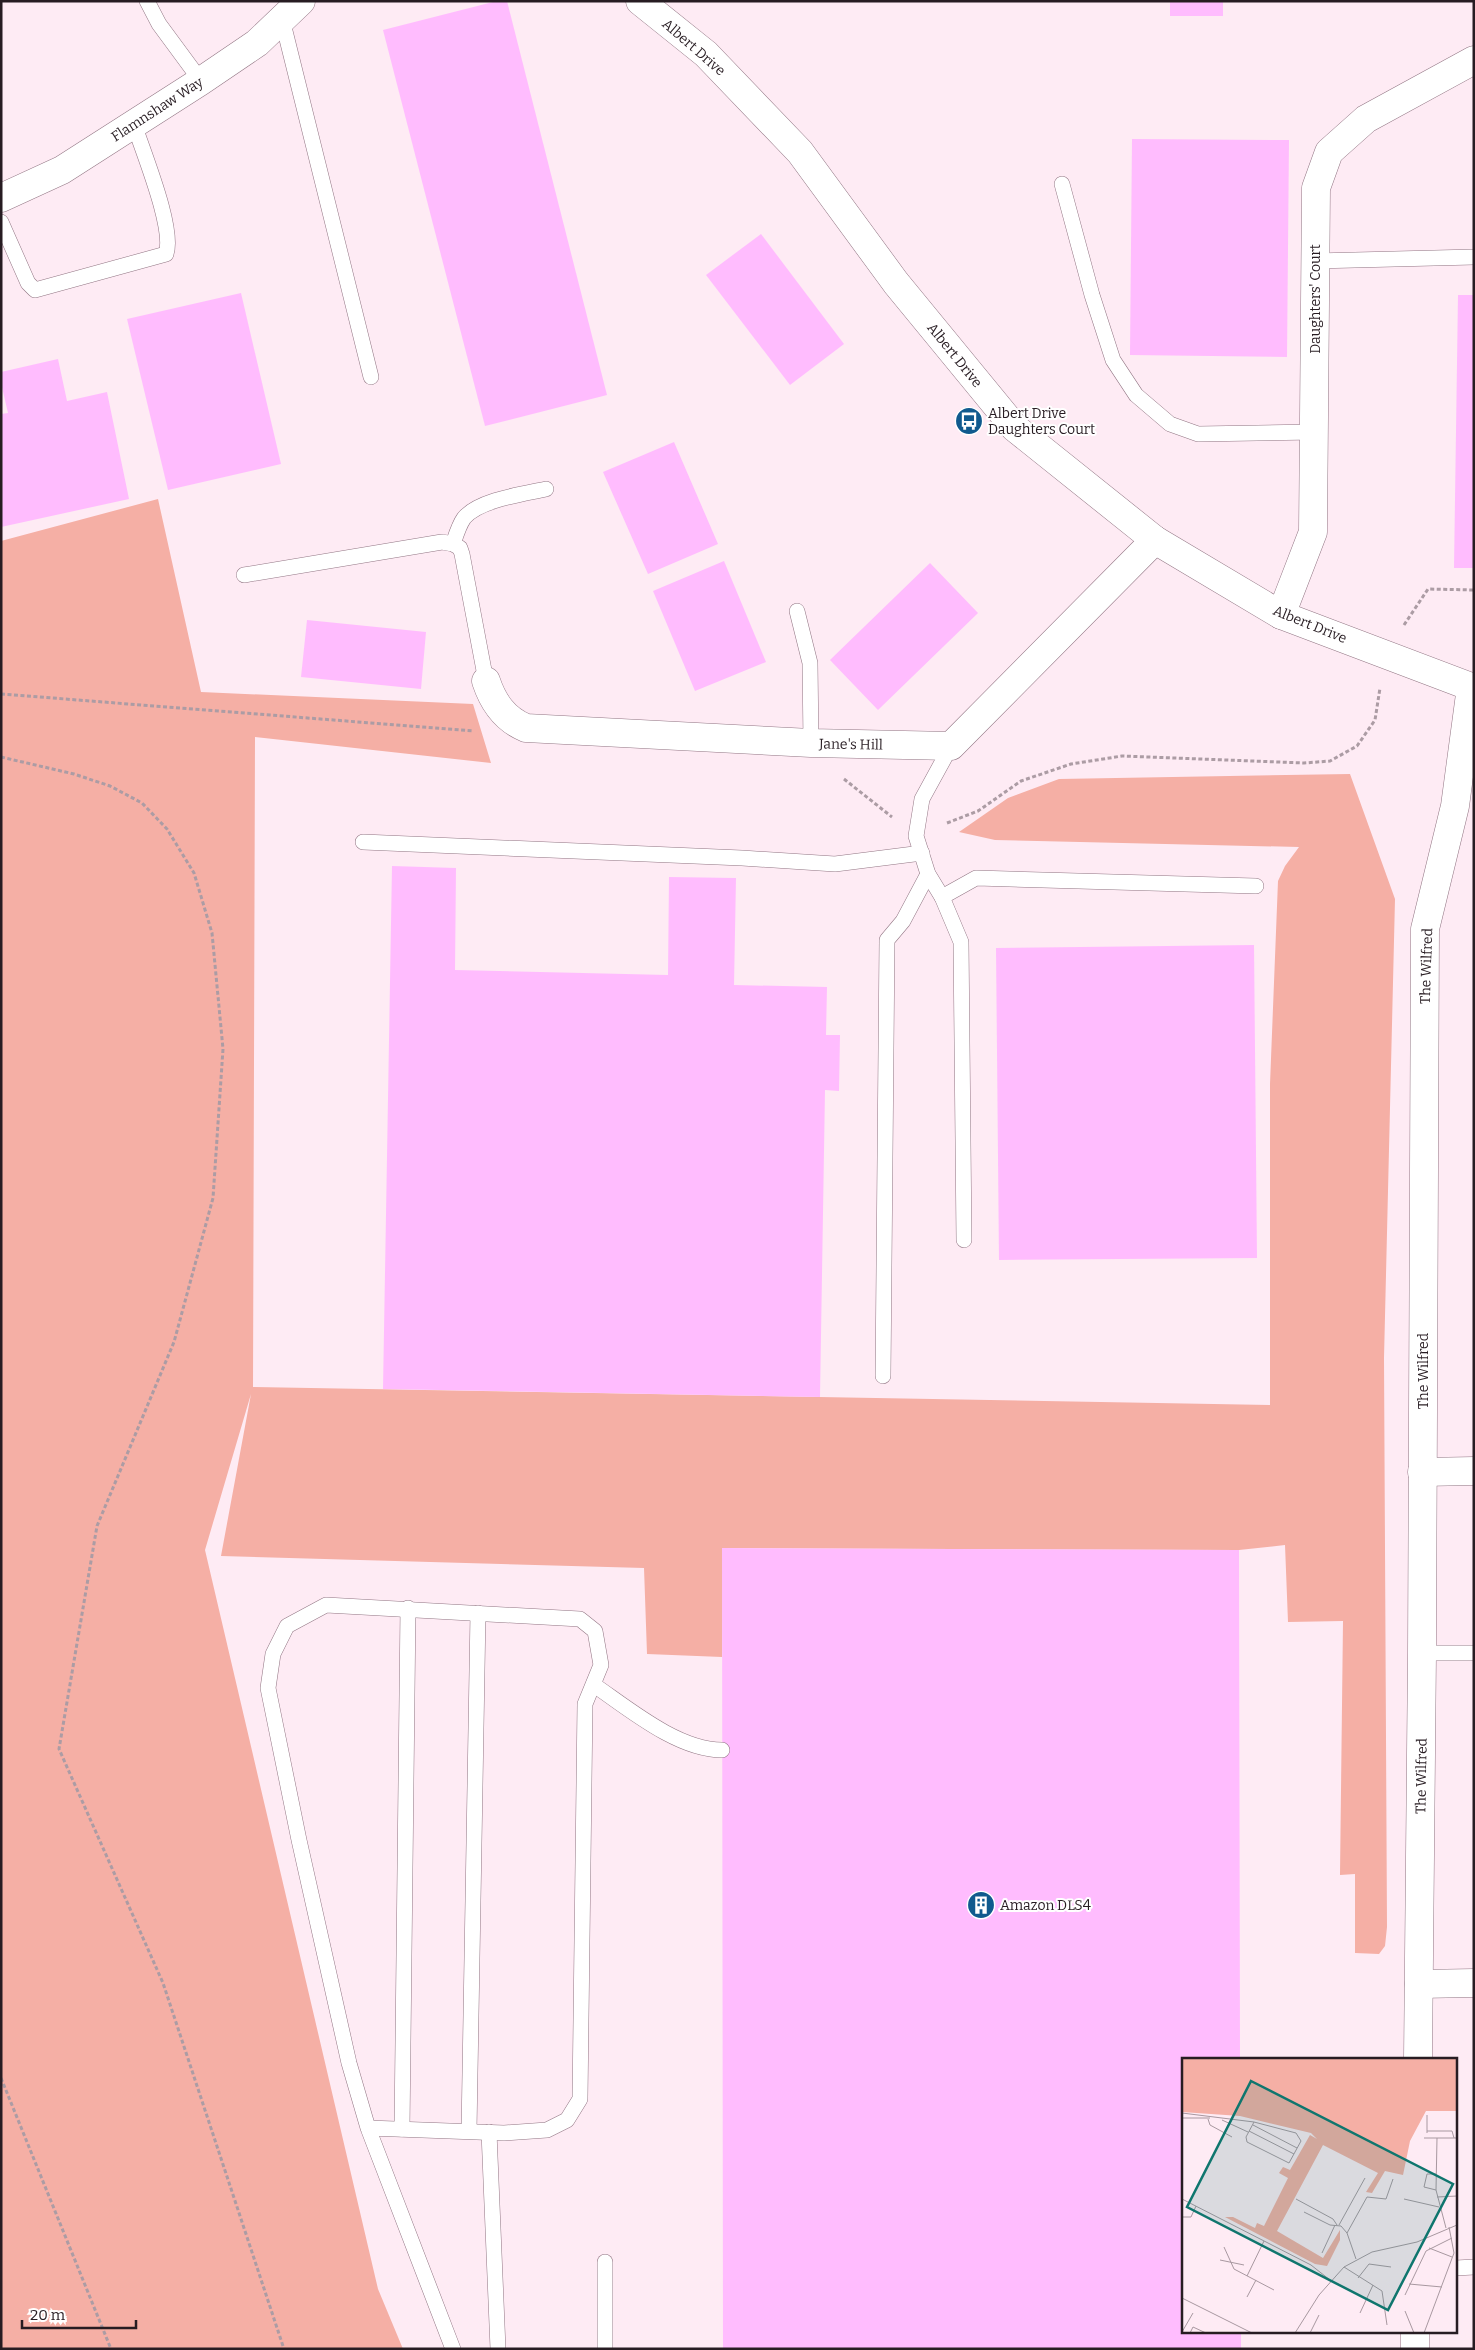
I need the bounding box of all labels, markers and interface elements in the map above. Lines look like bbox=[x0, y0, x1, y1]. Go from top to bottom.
street label: Albert Drive bbox=[659, 15, 729, 79]
street label: Flamnshaw Way bbox=[108, 73, 207, 145]
street label: Daughters' Court bbox=[1307, 244, 1324, 354]
street label: Albert Drive bbox=[923, 320, 986, 391]
place label: Albert Drive Daughters Court bbox=[988, 405, 1095, 438]
bus stop icon: Albert Drive Daughters Court bbox=[954, 406, 984, 436]
street label: Albert Drive bbox=[1270, 602, 1349, 647]
street label: Jane's Hill bbox=[818, 735, 883, 754]
street label: The Wilfred bbox=[1417, 928, 1436, 1004]
street label: The Wilfred bbox=[1415, 1333, 1432, 1409]
street label: The Wilfred bbox=[1412, 1738, 1431, 1814]
building icon: Amazon DLS4 bbox=[966, 1890, 996, 1920]
place label: Amazon DLS4 bbox=[1000, 1897, 1091, 1914]
inset map bbox=[1182, 2058, 1458, 2332]
scale bar bbox=[22, 2298, 136, 2330]
text: 20 m bbox=[30, 2306, 66, 2324]

